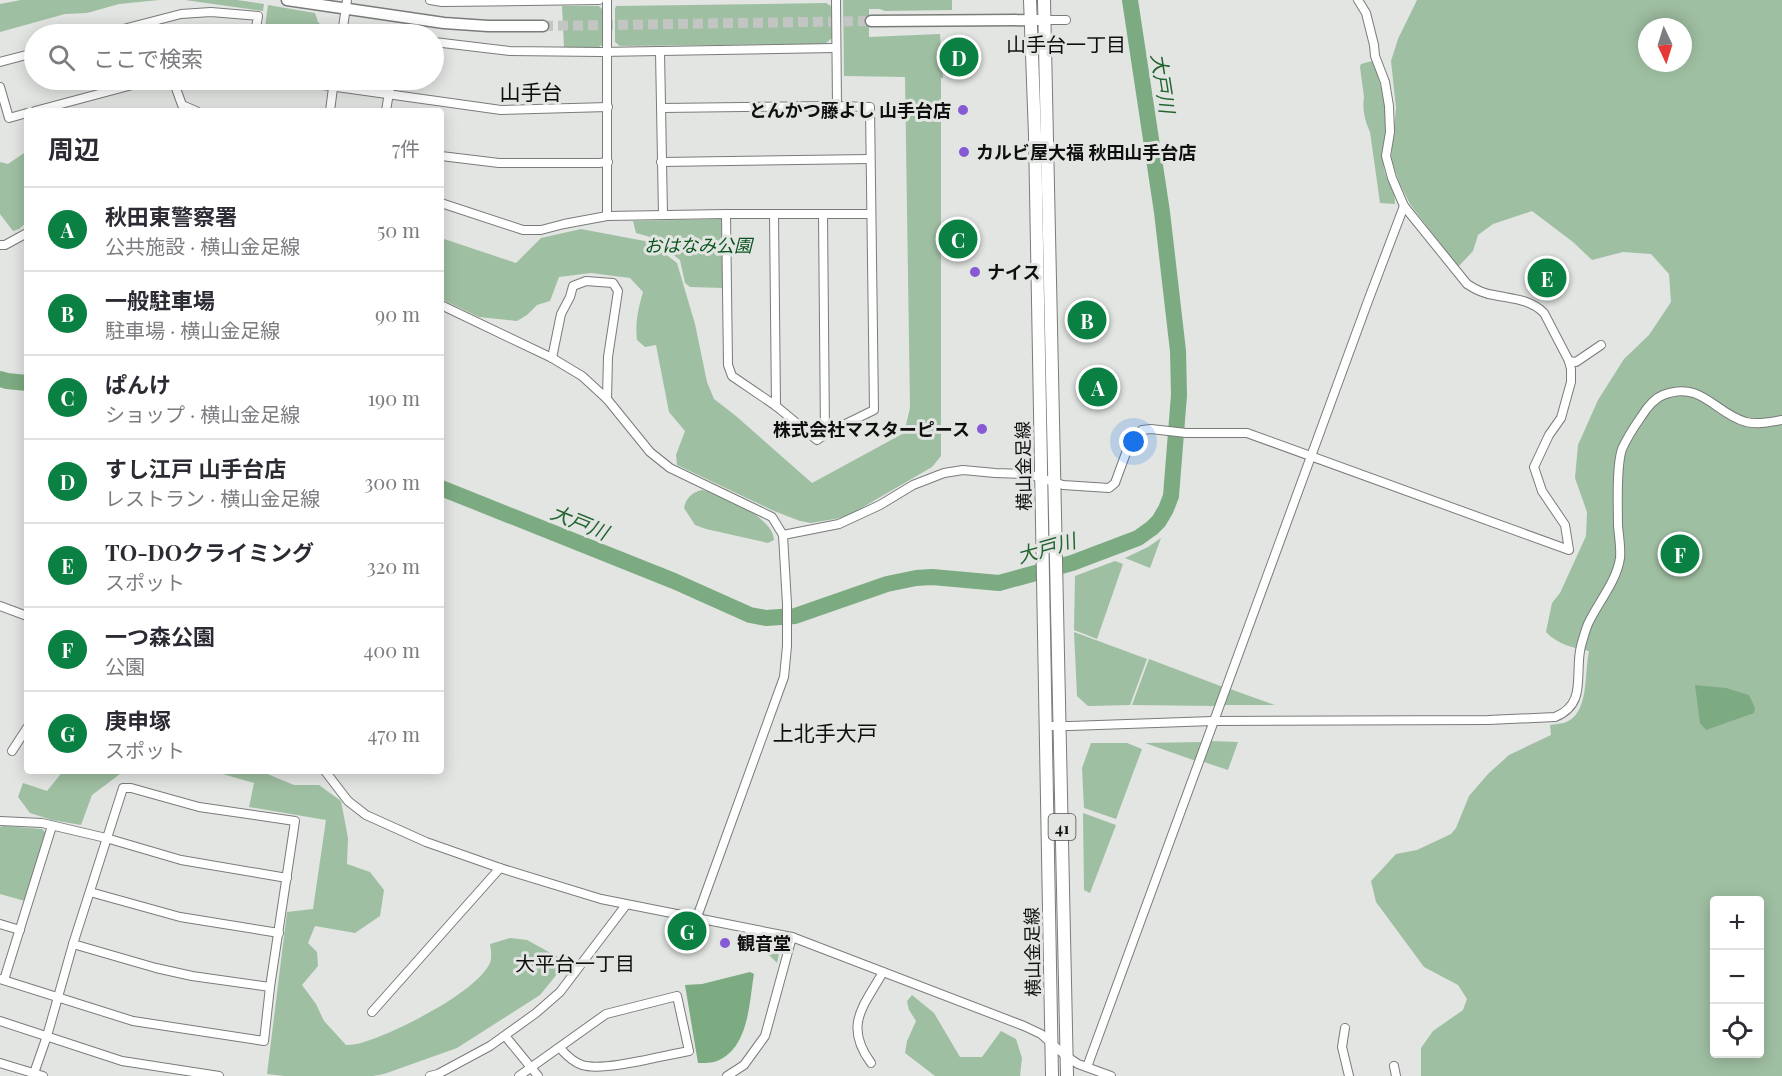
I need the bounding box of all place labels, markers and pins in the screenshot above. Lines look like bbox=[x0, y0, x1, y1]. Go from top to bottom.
pin: D bbox=[940, 34, 978, 80]
place label: とんかつ藤よし 山手台店 bbox=[749, 98, 951, 122]
marker: とんかつ藤よし 山手台店 bbox=[956, 103, 970, 117]
place label: カルビ屋大福 秋田山手台店 bbox=[976, 140, 1196, 164]
marker: カルビ屋大福 秋田山手台店 bbox=[957, 145, 971, 159]
pin: C bbox=[938, 216, 978, 262]
pin: E bbox=[1528, 256, 1566, 300]
place label: ナイス bbox=[987, 260, 1040, 284]
marker: ナイス bbox=[968, 265, 982, 279]
pin: B bbox=[1068, 298, 1106, 342]
pin: A bbox=[1078, 364, 1118, 410]
place label: 株式会社マスターピース bbox=[773, 417, 970, 441]
marker: 株式会社マスターピース bbox=[975, 422, 989, 436]
pin: F bbox=[1660, 532, 1700, 576]
pin: G bbox=[668, 908, 706, 954]
place label: 観音堂 bbox=[737, 931, 791, 955]
marker: 観音堂 bbox=[718, 936, 732, 950]

